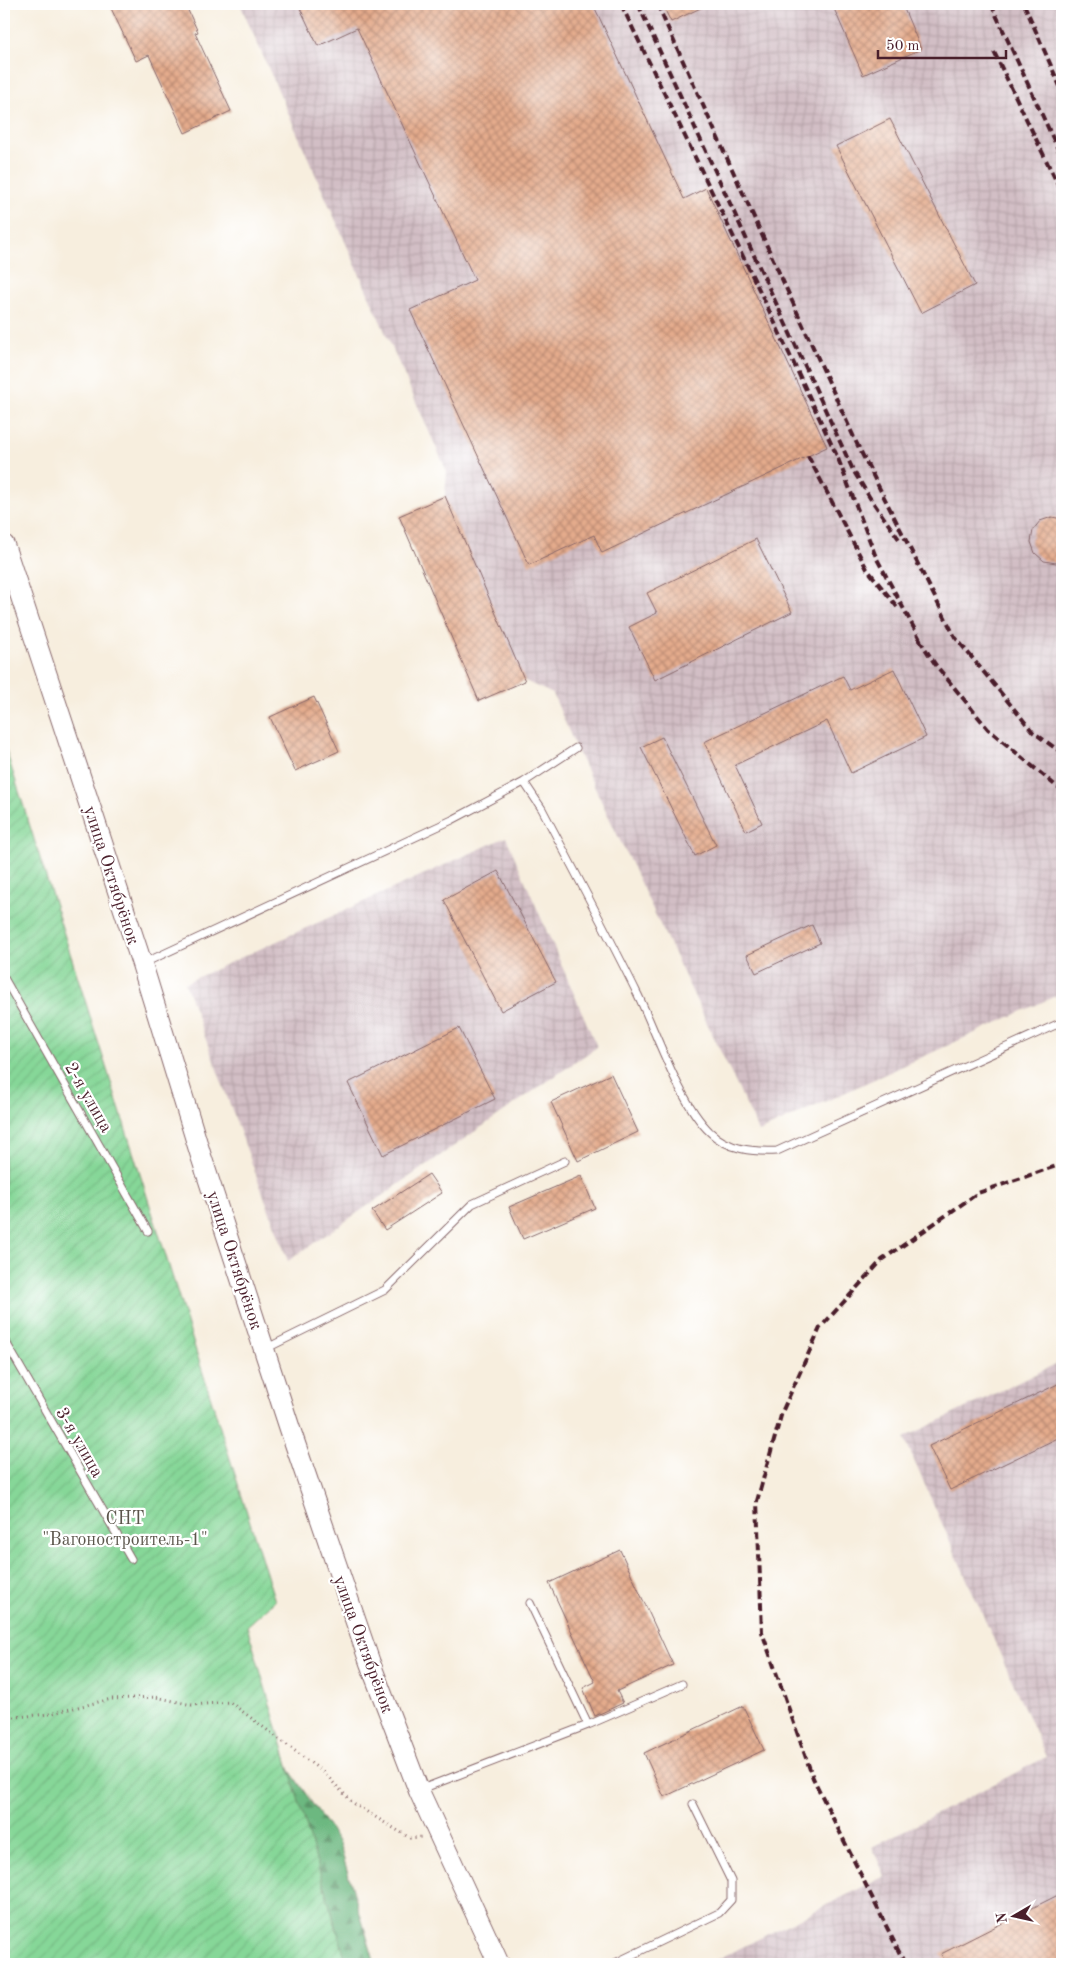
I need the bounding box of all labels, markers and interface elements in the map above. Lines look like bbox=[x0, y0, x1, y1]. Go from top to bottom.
scale bar bbox=[878, 28, 1006, 60]
text: 50 m bbox=[886, 39, 920, 54]
street label: улица Октябрёнок bbox=[80, 804, 142, 947]
street label: 2-я улица bbox=[61, 1059, 115, 1136]
street label: улица Октябрёнок bbox=[203, 1189, 265, 1332]
street label: 3-я улица bbox=[52, 1404, 106, 1481]
park label: СНТ "Вагоностроитель-1" bbox=[42, 1510, 208, 1549]
street label: улица Октябрёнок bbox=[330, 1573, 396, 1716]
north arrow bbox=[988, 1890, 1038, 1940]
text: N bbox=[994, 1911, 1010, 1924]

